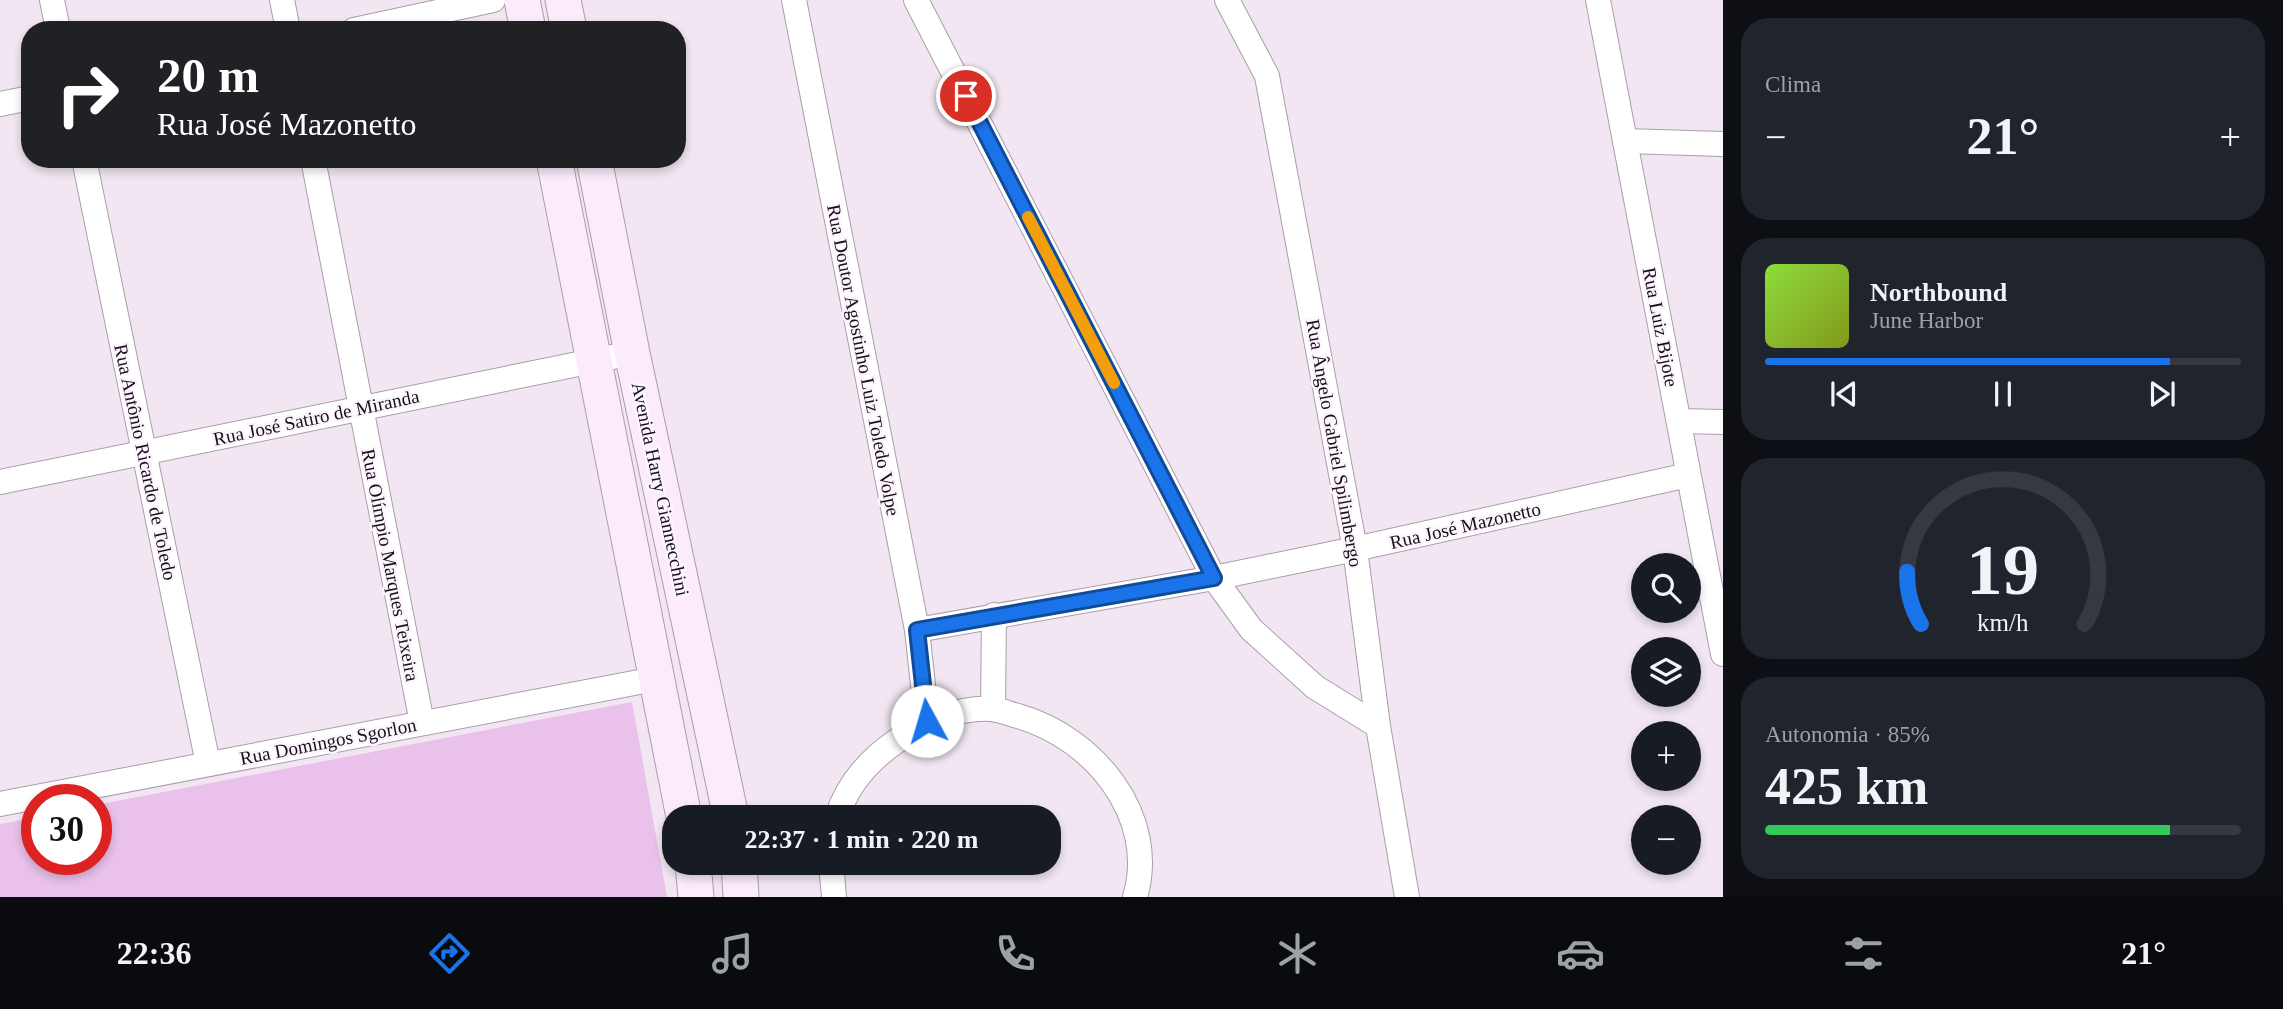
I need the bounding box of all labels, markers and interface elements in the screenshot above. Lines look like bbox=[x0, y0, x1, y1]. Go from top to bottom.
text: 20 m bbox=[157, 48, 259, 103]
icon: right bbox=[42, 49, 133, 140]
pin bbox=[936, 66, 996, 126]
text: Clima bbox=[1765, 72, 1821, 97]
icon: arrive bbox=[947, 77, 985, 115]
text: Rua José Mazonetto bbox=[157, 106, 417, 142]
text: 21° bbox=[1967, 108, 2039, 165]
text: − bbox=[1765, 116, 1786, 158]
text: + bbox=[2220, 116, 2241, 158]
street label: Rua Doutor Agostinho Luiz Toledo Volpe bbox=[823, 203, 904, 518]
street label: Rua Luiz Bijote bbox=[1639, 266, 1682, 389]
text: Northbound bbox=[1870, 278, 2007, 307]
text: June Harbor bbox=[1870, 308, 1983, 333]
street label: Rua Ângelo Gabriel Spilimbergo bbox=[1302, 317, 1367, 569]
street label: Rua Antônio Ricardo de Toledo bbox=[110, 342, 181, 582]
icon: previous bbox=[1825, 375, 1863, 413]
icon: pause bbox=[1984, 375, 2022, 413]
icon: next bbox=[2143, 375, 2181, 413]
street label: Avenida Harry Giannecchini bbox=[628, 380, 693, 598]
street label: Rua José Satiro de Miranda bbox=[211, 385, 422, 450]
street label: Rua Olímpio Marques Teixeira bbox=[358, 447, 423, 684]
street label: Rua José Mazonetto bbox=[1388, 498, 1543, 553]
text: 19 bbox=[1967, 530, 2039, 611]
map controls bbox=[1631, 553, 1701, 875]
button: search bbox=[1631, 553, 1701, 623]
text: km/h bbox=[1977, 609, 2029, 636]
button: layers bbox=[1631, 637, 1701, 707]
position arrow bbox=[890, 684, 964, 758]
street label: Rua Domingos Sgorlon bbox=[238, 714, 419, 769]
button: + bbox=[1631, 721, 1701, 791]
text: Autonomia · 85% bbox=[1765, 722, 1930, 747]
text: 425 km bbox=[1765, 758, 1928, 815]
speed limit sign: 30 bbox=[21, 784, 112, 875]
button: − bbox=[1631, 805, 1701, 875]
text: 22:37 · 1 min · 220 m bbox=[745, 825, 979, 854]
icon: directions bbox=[425, 929, 474, 978]
icon: music bbox=[708, 929, 757, 978]
icon: phone bbox=[991, 929, 1040, 978]
icon: climate bbox=[1273, 929, 1322, 978]
icon: car bbox=[1556, 929, 1605, 978]
icon: filters bbox=[1839, 929, 1888, 978]
text: 22:36 bbox=[117, 935, 192, 971]
text: 21° bbox=[2121, 935, 2166, 971]

